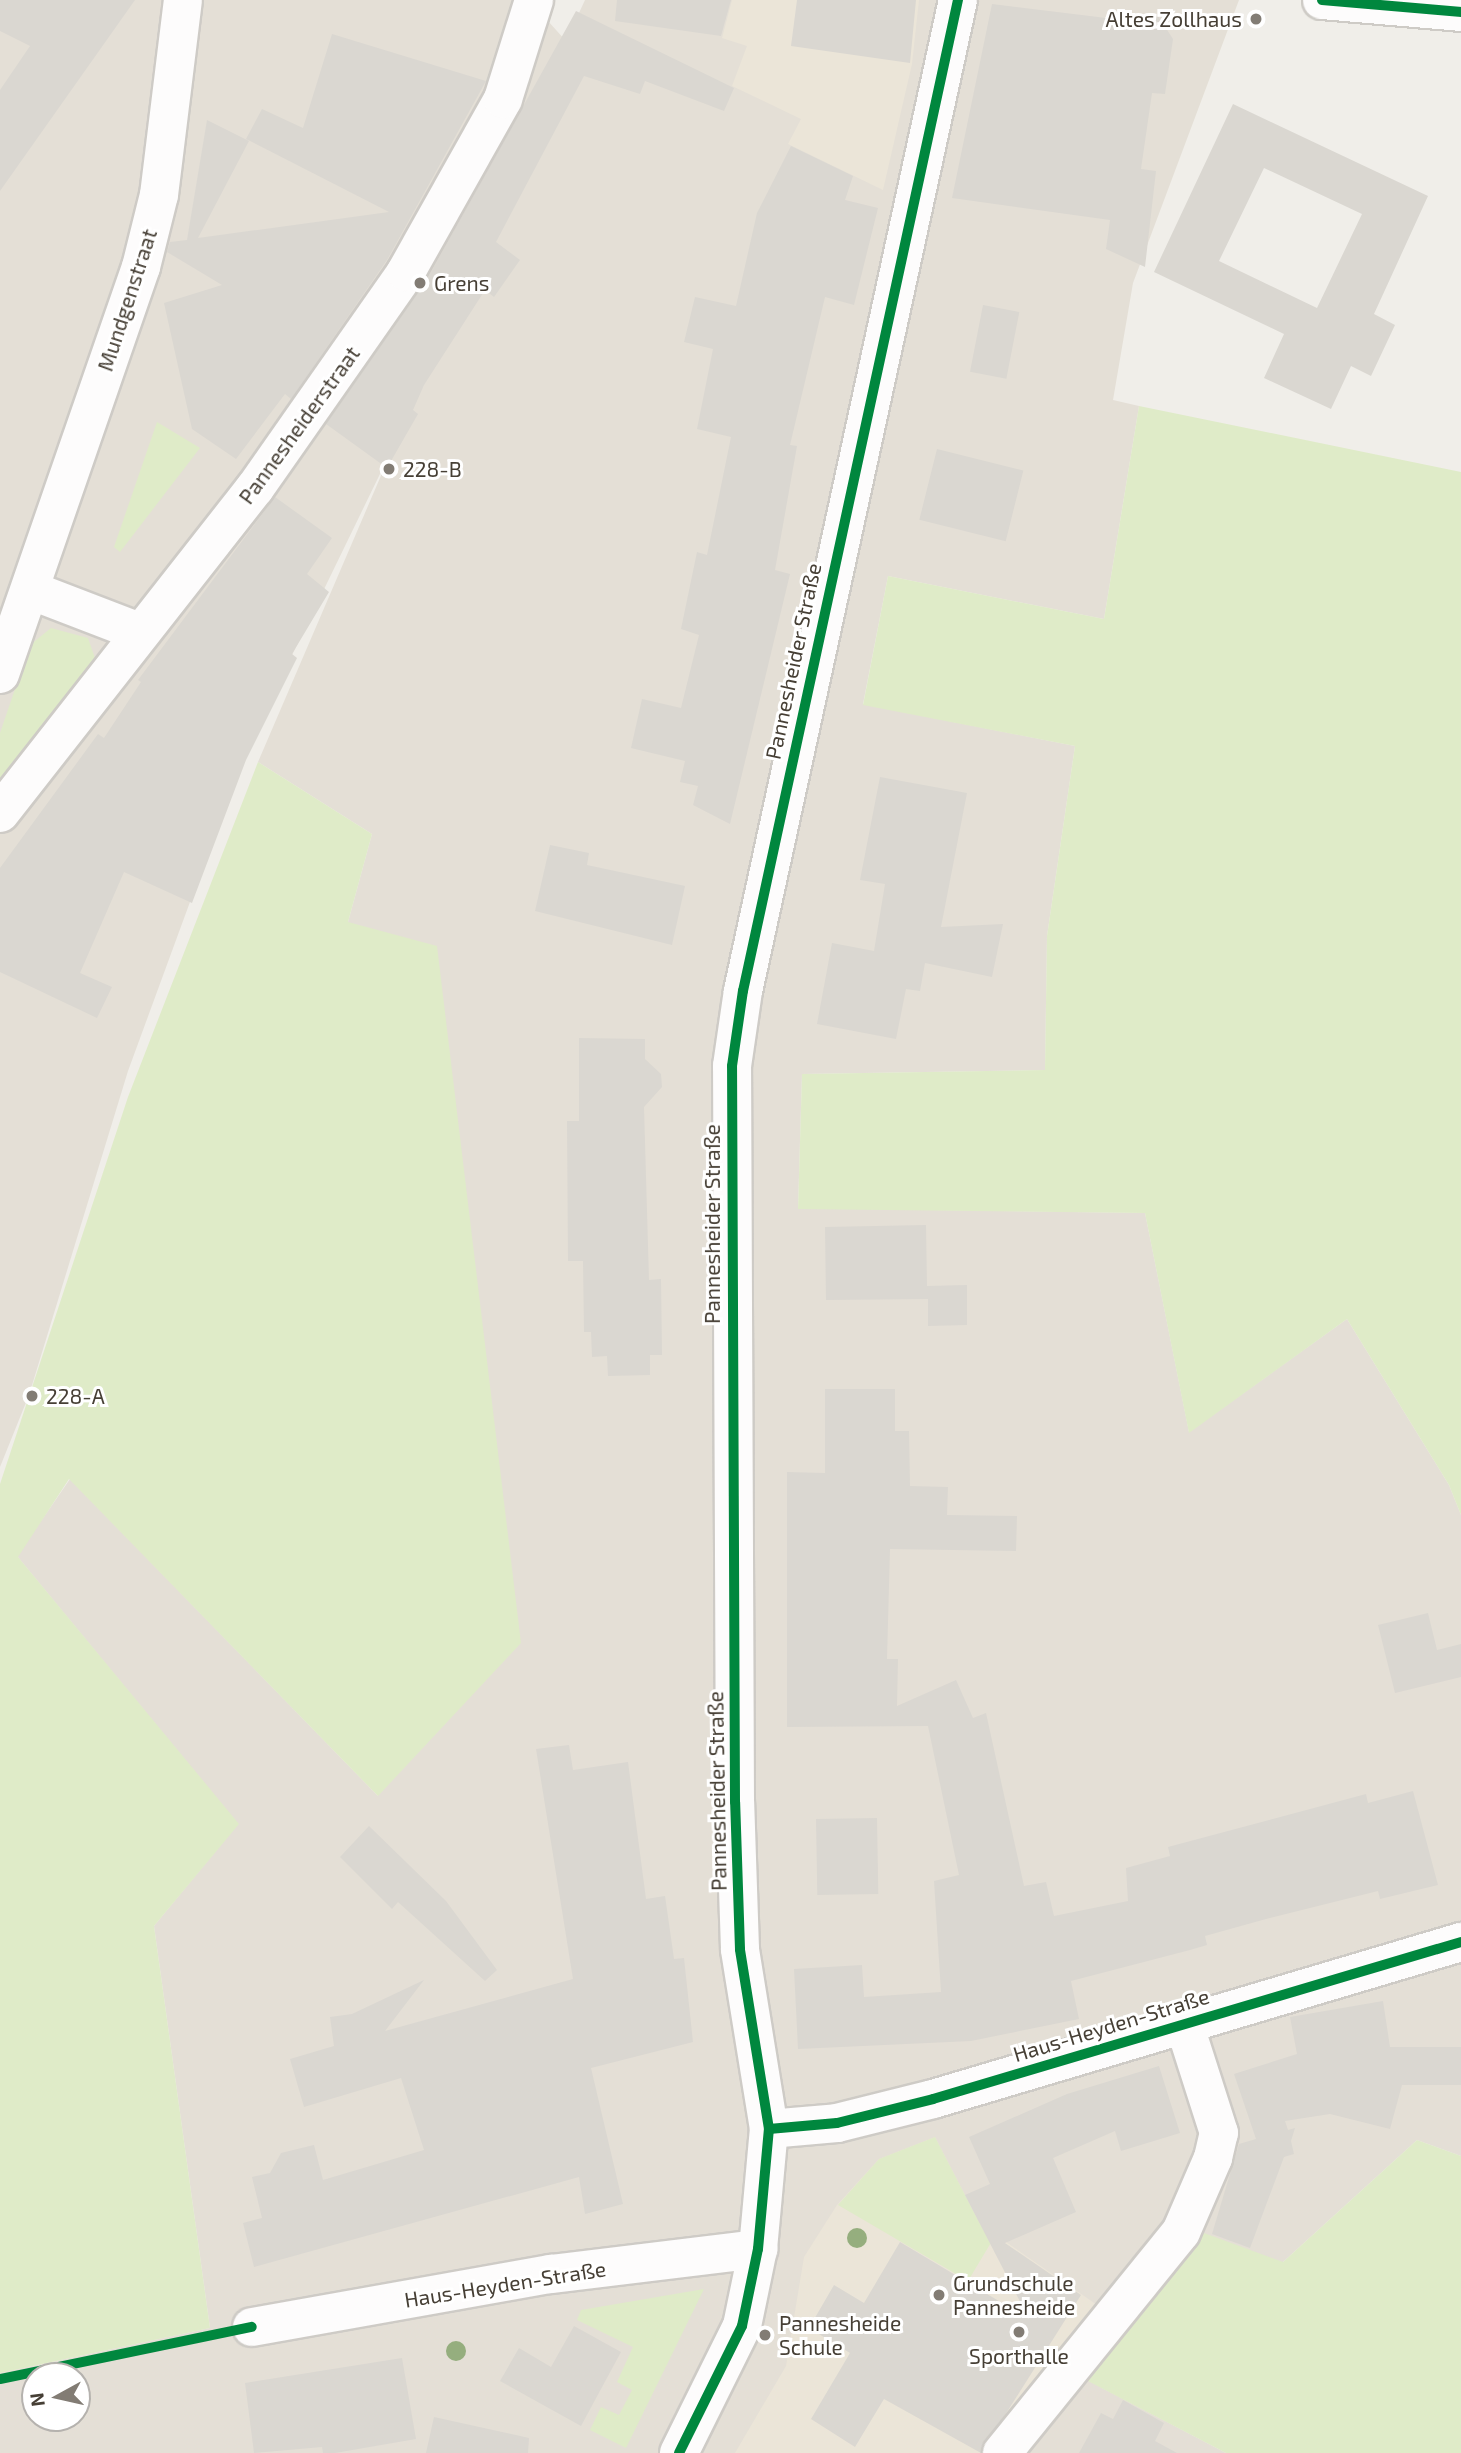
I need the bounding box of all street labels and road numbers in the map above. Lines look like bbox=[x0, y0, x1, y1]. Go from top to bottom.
street label: Mundgenstraat bbox=[92, 226, 162, 374]
street label: Pannesheiderstraat bbox=[233, 341, 365, 509]
street label: Pannesheider Straße bbox=[760, 560, 826, 762]
street label: Pannesheider Straße bbox=[699, 1124, 725, 1324]
street label: Pannesheider Straße bbox=[703, 1691, 731, 1891]
street label: Haus-Heyden-Straße bbox=[1010, 1983, 1212, 2067]
street label: Haus-Heyden-Straße bbox=[402, 2256, 608, 2312]

